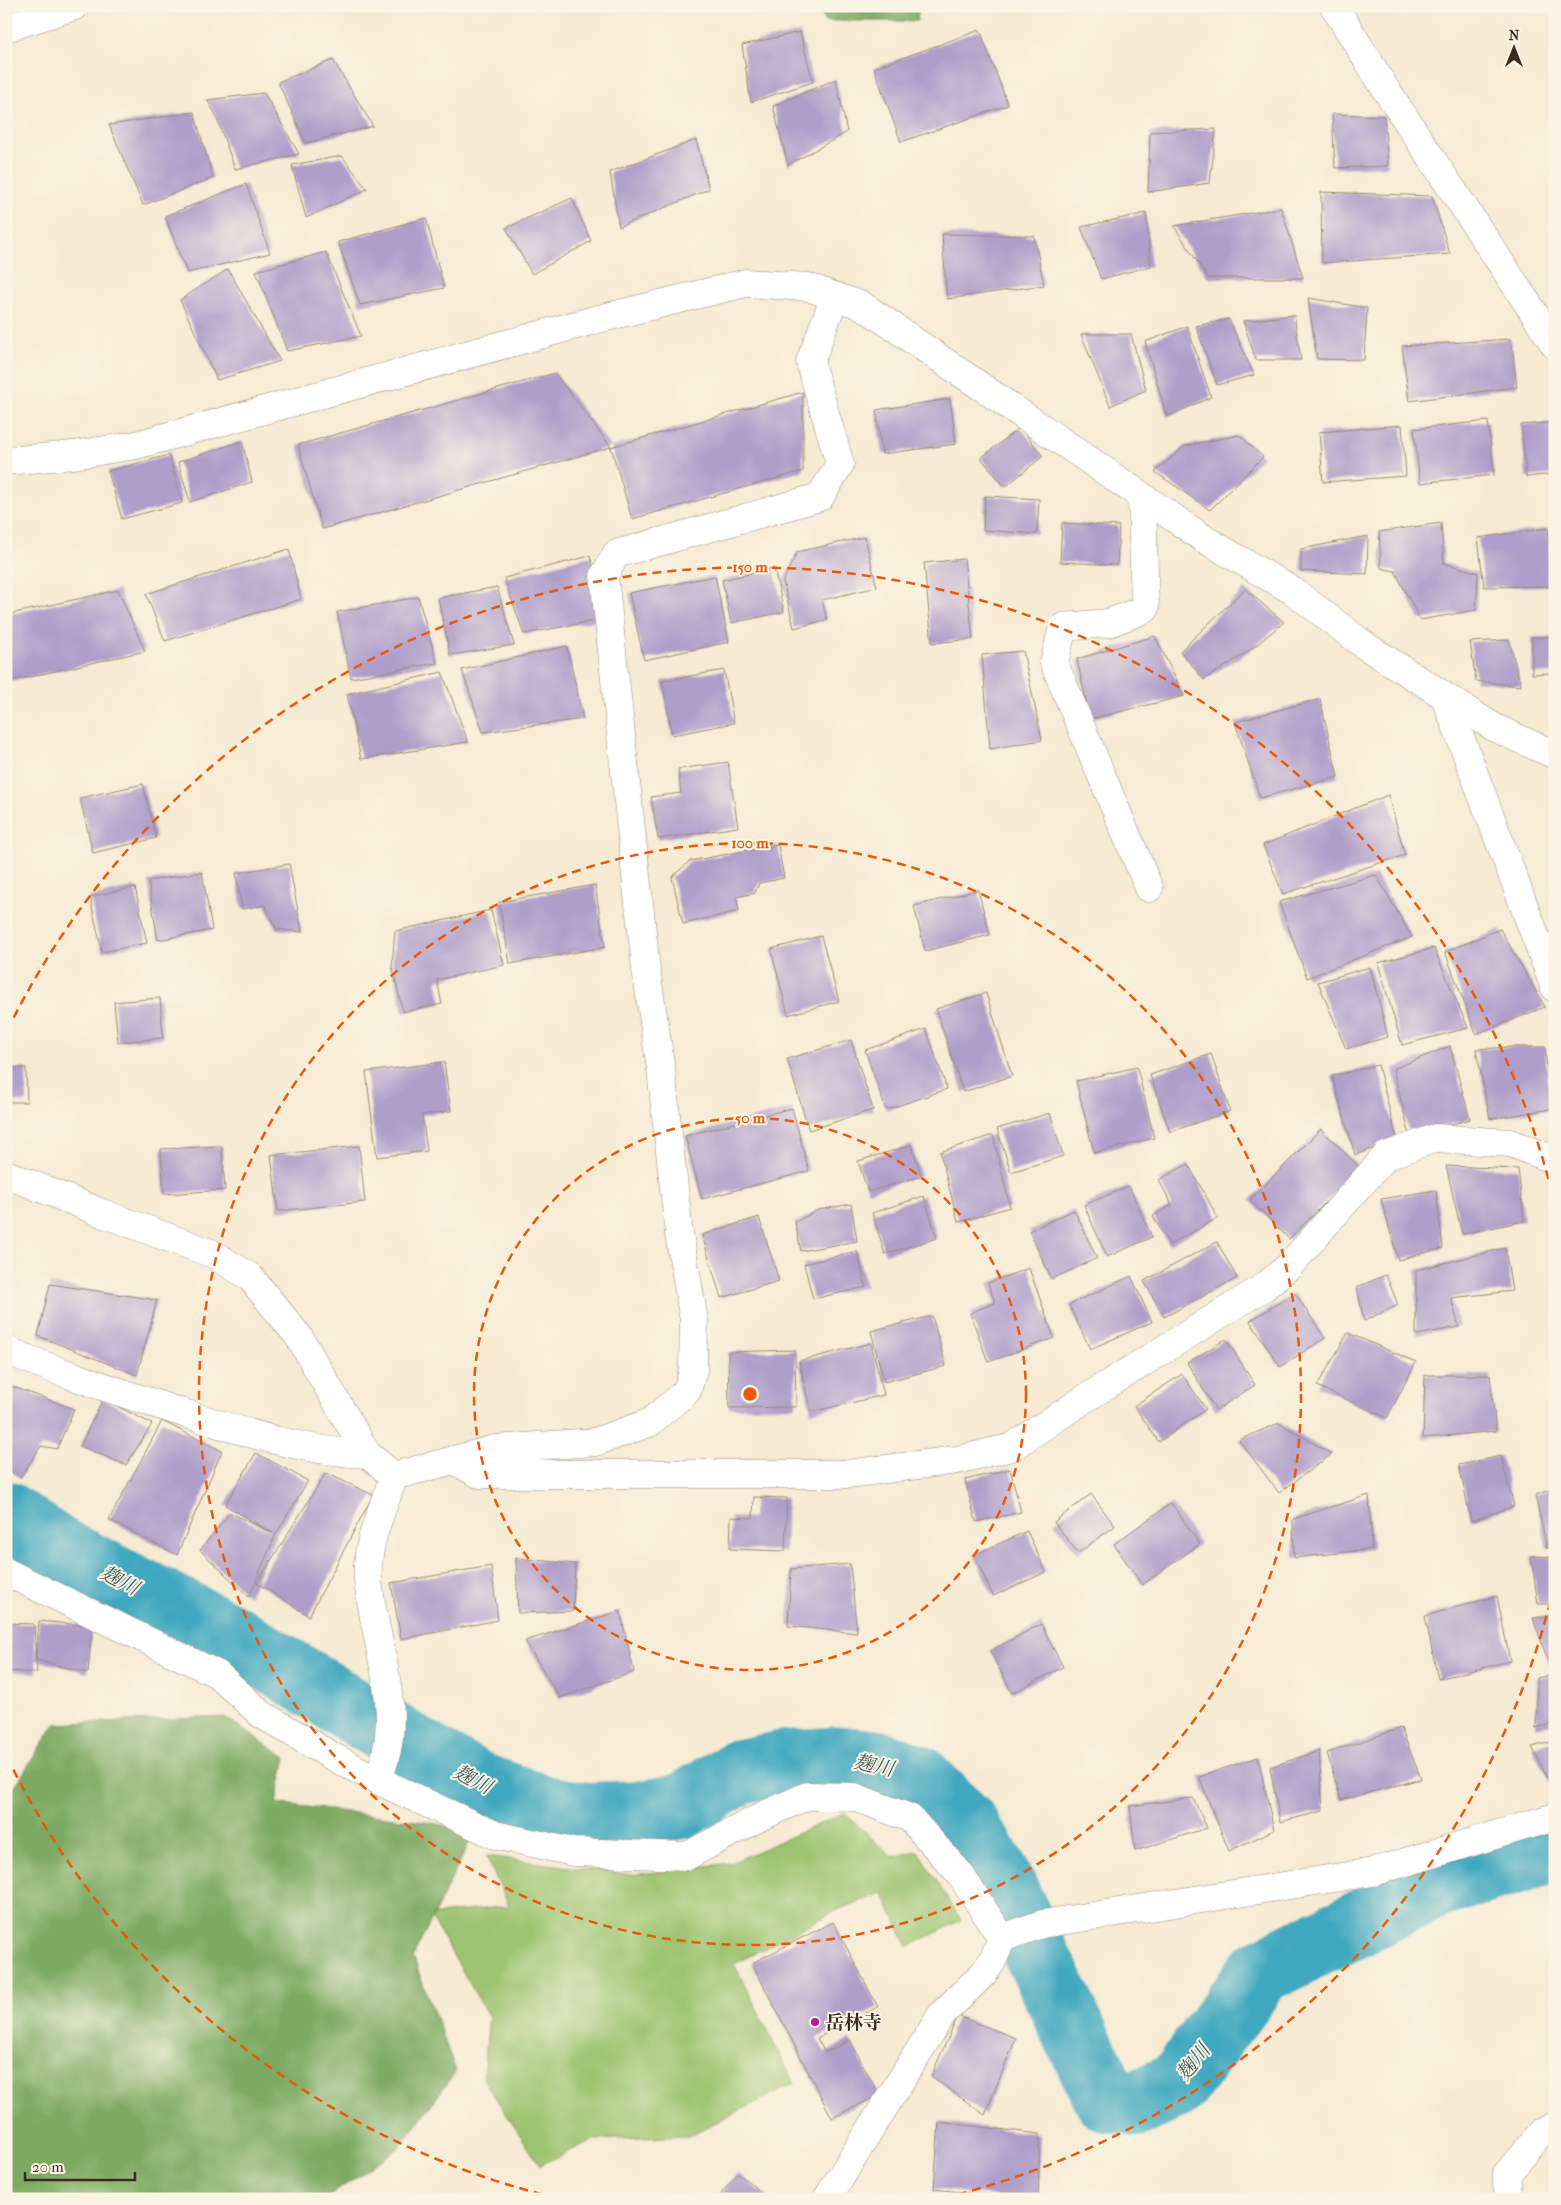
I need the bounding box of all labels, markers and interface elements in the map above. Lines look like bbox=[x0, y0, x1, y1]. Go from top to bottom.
north arrow bbox=[1488, 22, 1538, 72]
text: N bbox=[1509, 27, 1520, 44]
text: 150 m bbox=[732, 558, 768, 576]
text: 100 m bbox=[731, 834, 769, 852]
text: 50 m bbox=[735, 1109, 766, 1127]
centre of rings bbox=[741, 1385, 759, 1403]
water label: 麹川 bbox=[97, 1561, 145, 1601]
water label: 麹川 bbox=[852, 1750, 898, 1781]
water label: 麹川 bbox=[450, 1760, 498, 1800]
place label: 岳林寺 bbox=[825, 2012, 882, 2034]
marker: 岳林寺 bbox=[809, 2016, 821, 2028]
water label: 麹川 bbox=[1172, 2038, 1216, 2085]
scale bar bbox=[25, 2150, 135, 2182]
text: 20 m bbox=[32, 2158, 64, 2176]

